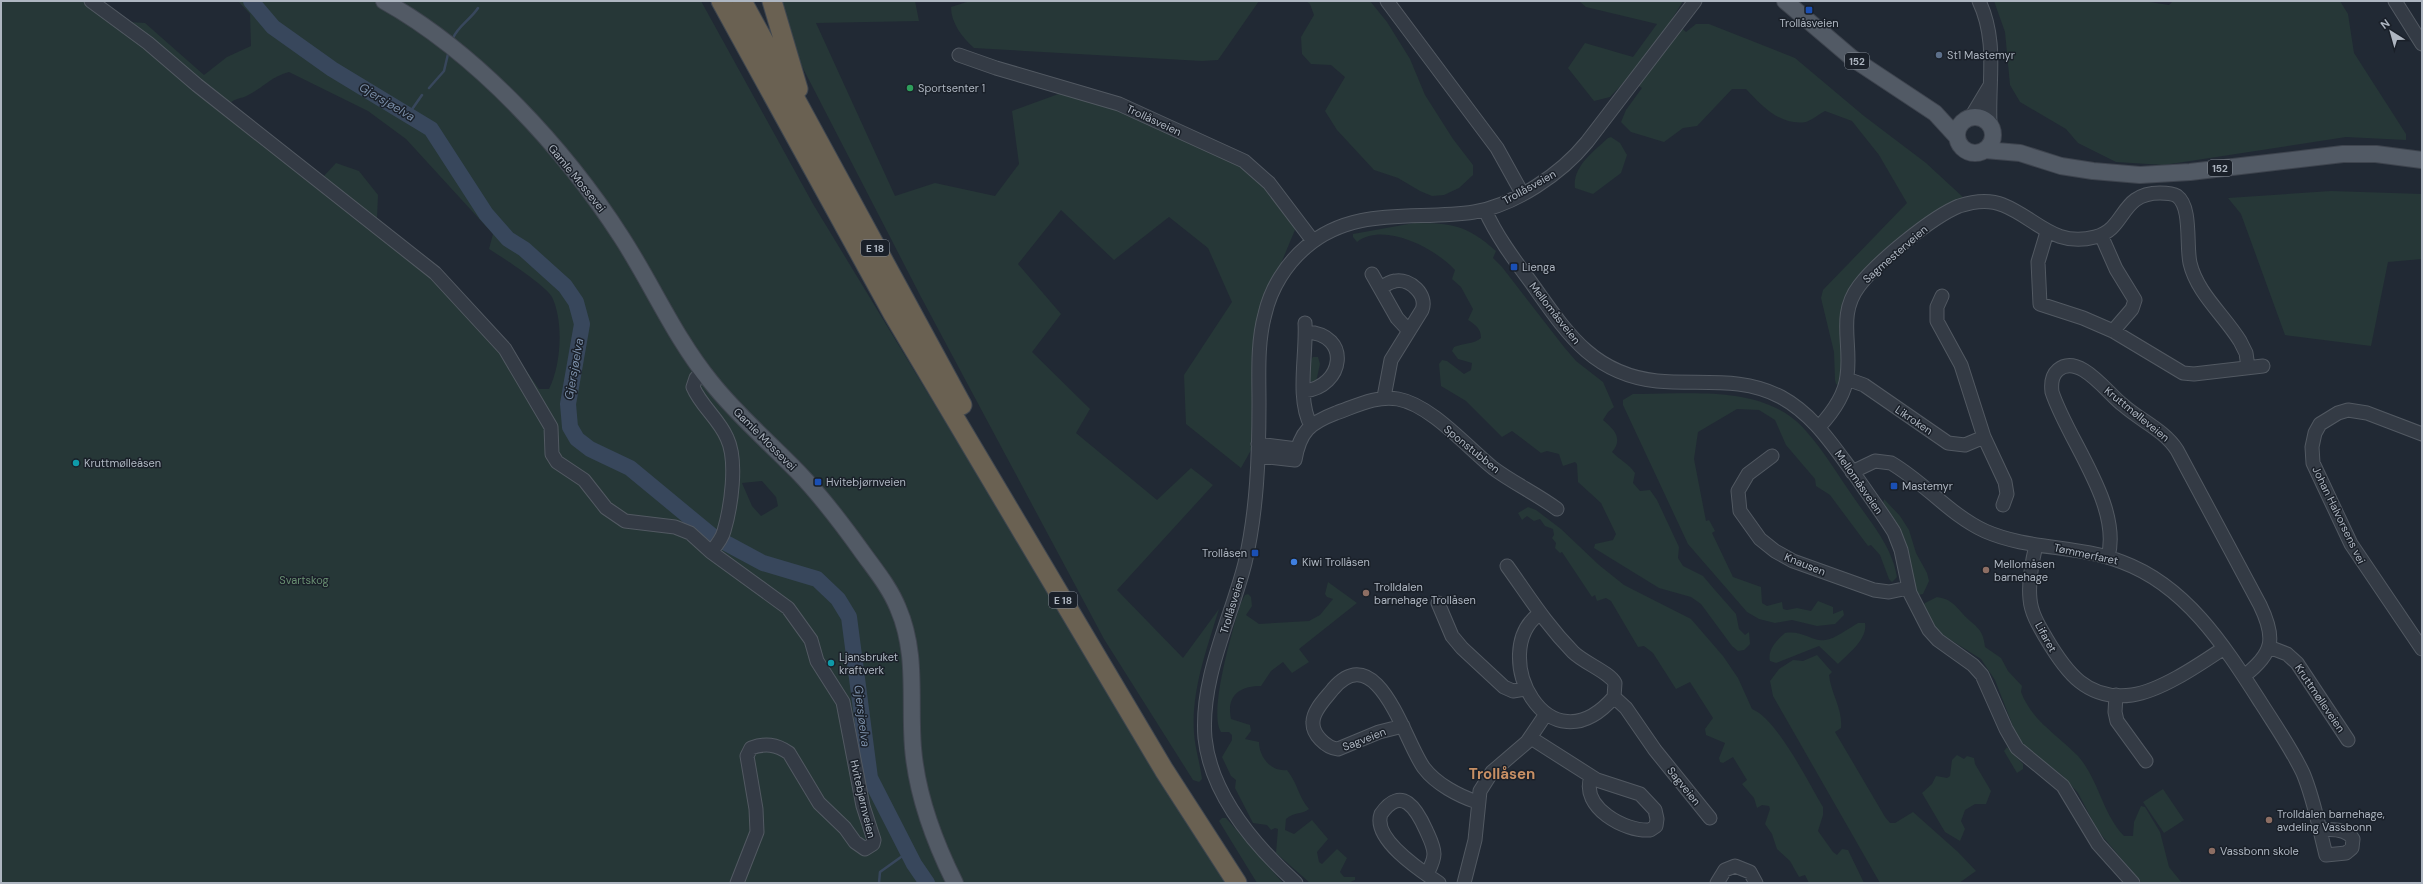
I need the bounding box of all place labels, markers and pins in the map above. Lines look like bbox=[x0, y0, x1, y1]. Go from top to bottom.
marker: Trollåsveien bbox=[1804, 5, 1814, 15]
place label: Trollåsveien bbox=[1779, 16, 1839, 30]
place label: St1 Mastemyr bbox=[1947, 48, 2015, 62]
marker: St1 Mastemyr bbox=[1934, 50, 1944, 60]
place label: Sportsenter 1 bbox=[918, 81, 985, 95]
marker: Sportsenter 1 bbox=[905, 83, 915, 93]
place label: Lienga bbox=[1522, 260, 1555, 274]
marker: Lienga bbox=[1509, 262, 1519, 272]
place label: Kruttmølleåsen bbox=[84, 456, 161, 470]
marker: Kruttmølleåsen bbox=[71, 458, 81, 468]
place label: Hvitebjørnveien bbox=[826, 475, 906, 489]
marker: Hvitebjørnveien bbox=[813, 477, 823, 487]
place label: Mastemyr bbox=[1902, 479, 1953, 493]
marker: Mastemyr bbox=[1889, 481, 1899, 491]
place label: Trollåsen bbox=[1202, 546, 1247, 560]
marker: Trollåsen bbox=[1250, 548, 1260, 558]
place label: Kiwi Trollåsen bbox=[1302, 555, 1370, 569]
marker: Kiwi Trollåsen bbox=[1289, 557, 1299, 567]
place label: Mellomåsen barnehage bbox=[1994, 557, 2055, 584]
marker: Mellomåsen barnehage bbox=[1981, 565, 1991, 575]
place label: Trolldalen barnehage Trollåsen bbox=[1374, 580, 1476, 607]
marker: Trolldalen barnehage Trollåsen bbox=[1361, 588, 1371, 598]
place label: Ljansbruket kraftverk bbox=[839, 650, 898, 677]
marker: Ljansbruket kraftverk bbox=[826, 658, 836, 668]
place label: Trolldalen barnehage, avdeling Vassbonn bbox=[2277, 807, 2385, 834]
marker: Trolldalen barnehage, avdeling Vassbonn bbox=[2264, 815, 2274, 825]
place label: Vassbonn skole bbox=[2220, 844, 2299, 858]
marker: Vassbonn skole bbox=[2207, 846, 2217, 856]

